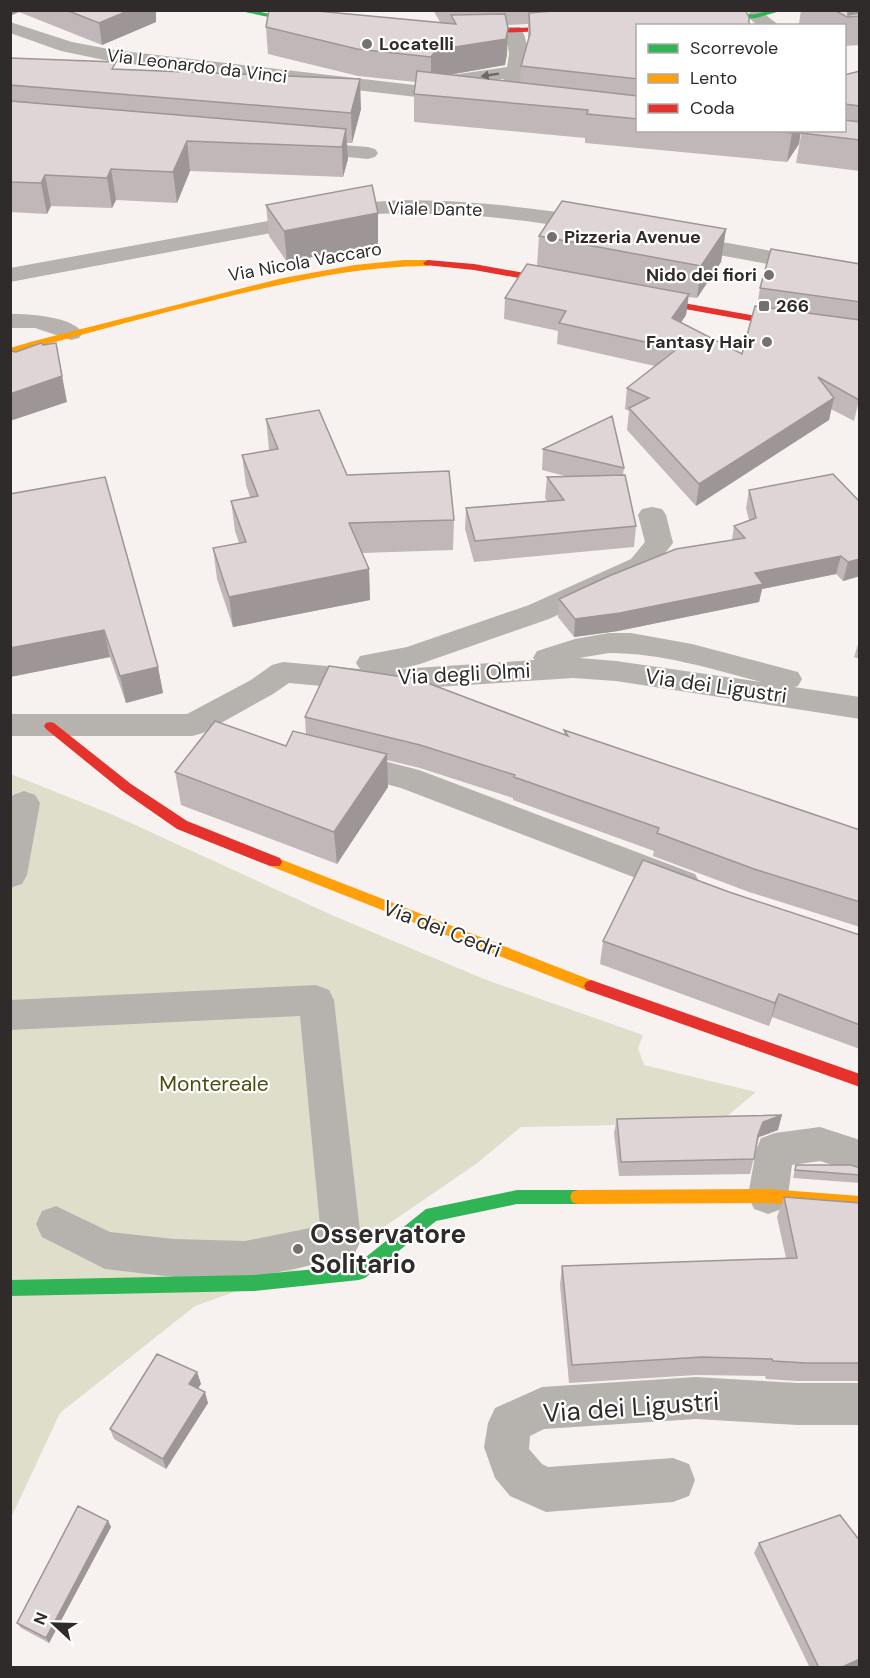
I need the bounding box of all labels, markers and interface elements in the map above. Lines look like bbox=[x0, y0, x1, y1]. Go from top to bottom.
legend bbox=[636, 24, 846, 132]
place label: Locatelli bbox=[379, 32, 454, 56]
text: Scorrevole bbox=[690, 36, 778, 60]
marker: Locatelli bbox=[360, 37, 374, 51]
street label: Via Leonardo da Vinci bbox=[106, 43, 288, 89]
text: Lento bbox=[690, 66, 737, 90]
one-way arrow bbox=[480, 71, 499, 80]
text: Coda bbox=[690, 96, 735, 120]
street label: Viale Dante bbox=[387, 196, 483, 222]
place label: Pizzeria Avenue bbox=[564, 225, 701, 249]
marker: Pizzeria Avenue bbox=[545, 230, 559, 244]
street label: Via Nicola Vaccaro bbox=[226, 237, 384, 287]
place label: Nido dei fiori bbox=[646, 263, 757, 287]
marker: Nido dei fiori bbox=[762, 268, 776, 282]
place label: 266 bbox=[776, 294, 809, 318]
marker: 266 bbox=[757, 299, 771, 313]
place label: Fantasy Hair bbox=[646, 330, 755, 354]
marker: Fantasy Hair bbox=[760, 335, 774, 349]
street label: Via degli Olmi bbox=[397, 657, 531, 691]
street label: Via dei Ligustri bbox=[643, 662, 789, 710]
street label: Via dei Cedri bbox=[379, 894, 505, 964]
park label: Montereale bbox=[159, 1070, 269, 1098]
place label: Osservatore Solitario bbox=[310, 1217, 466, 1281]
marker: Osservatore Solitario bbox=[291, 1242, 305, 1256]
street label: Via dei Ligustri bbox=[542, 1384, 720, 1430]
north arrow bbox=[24, 1594, 84, 1654]
text: N bbox=[29, 1609, 52, 1628]

